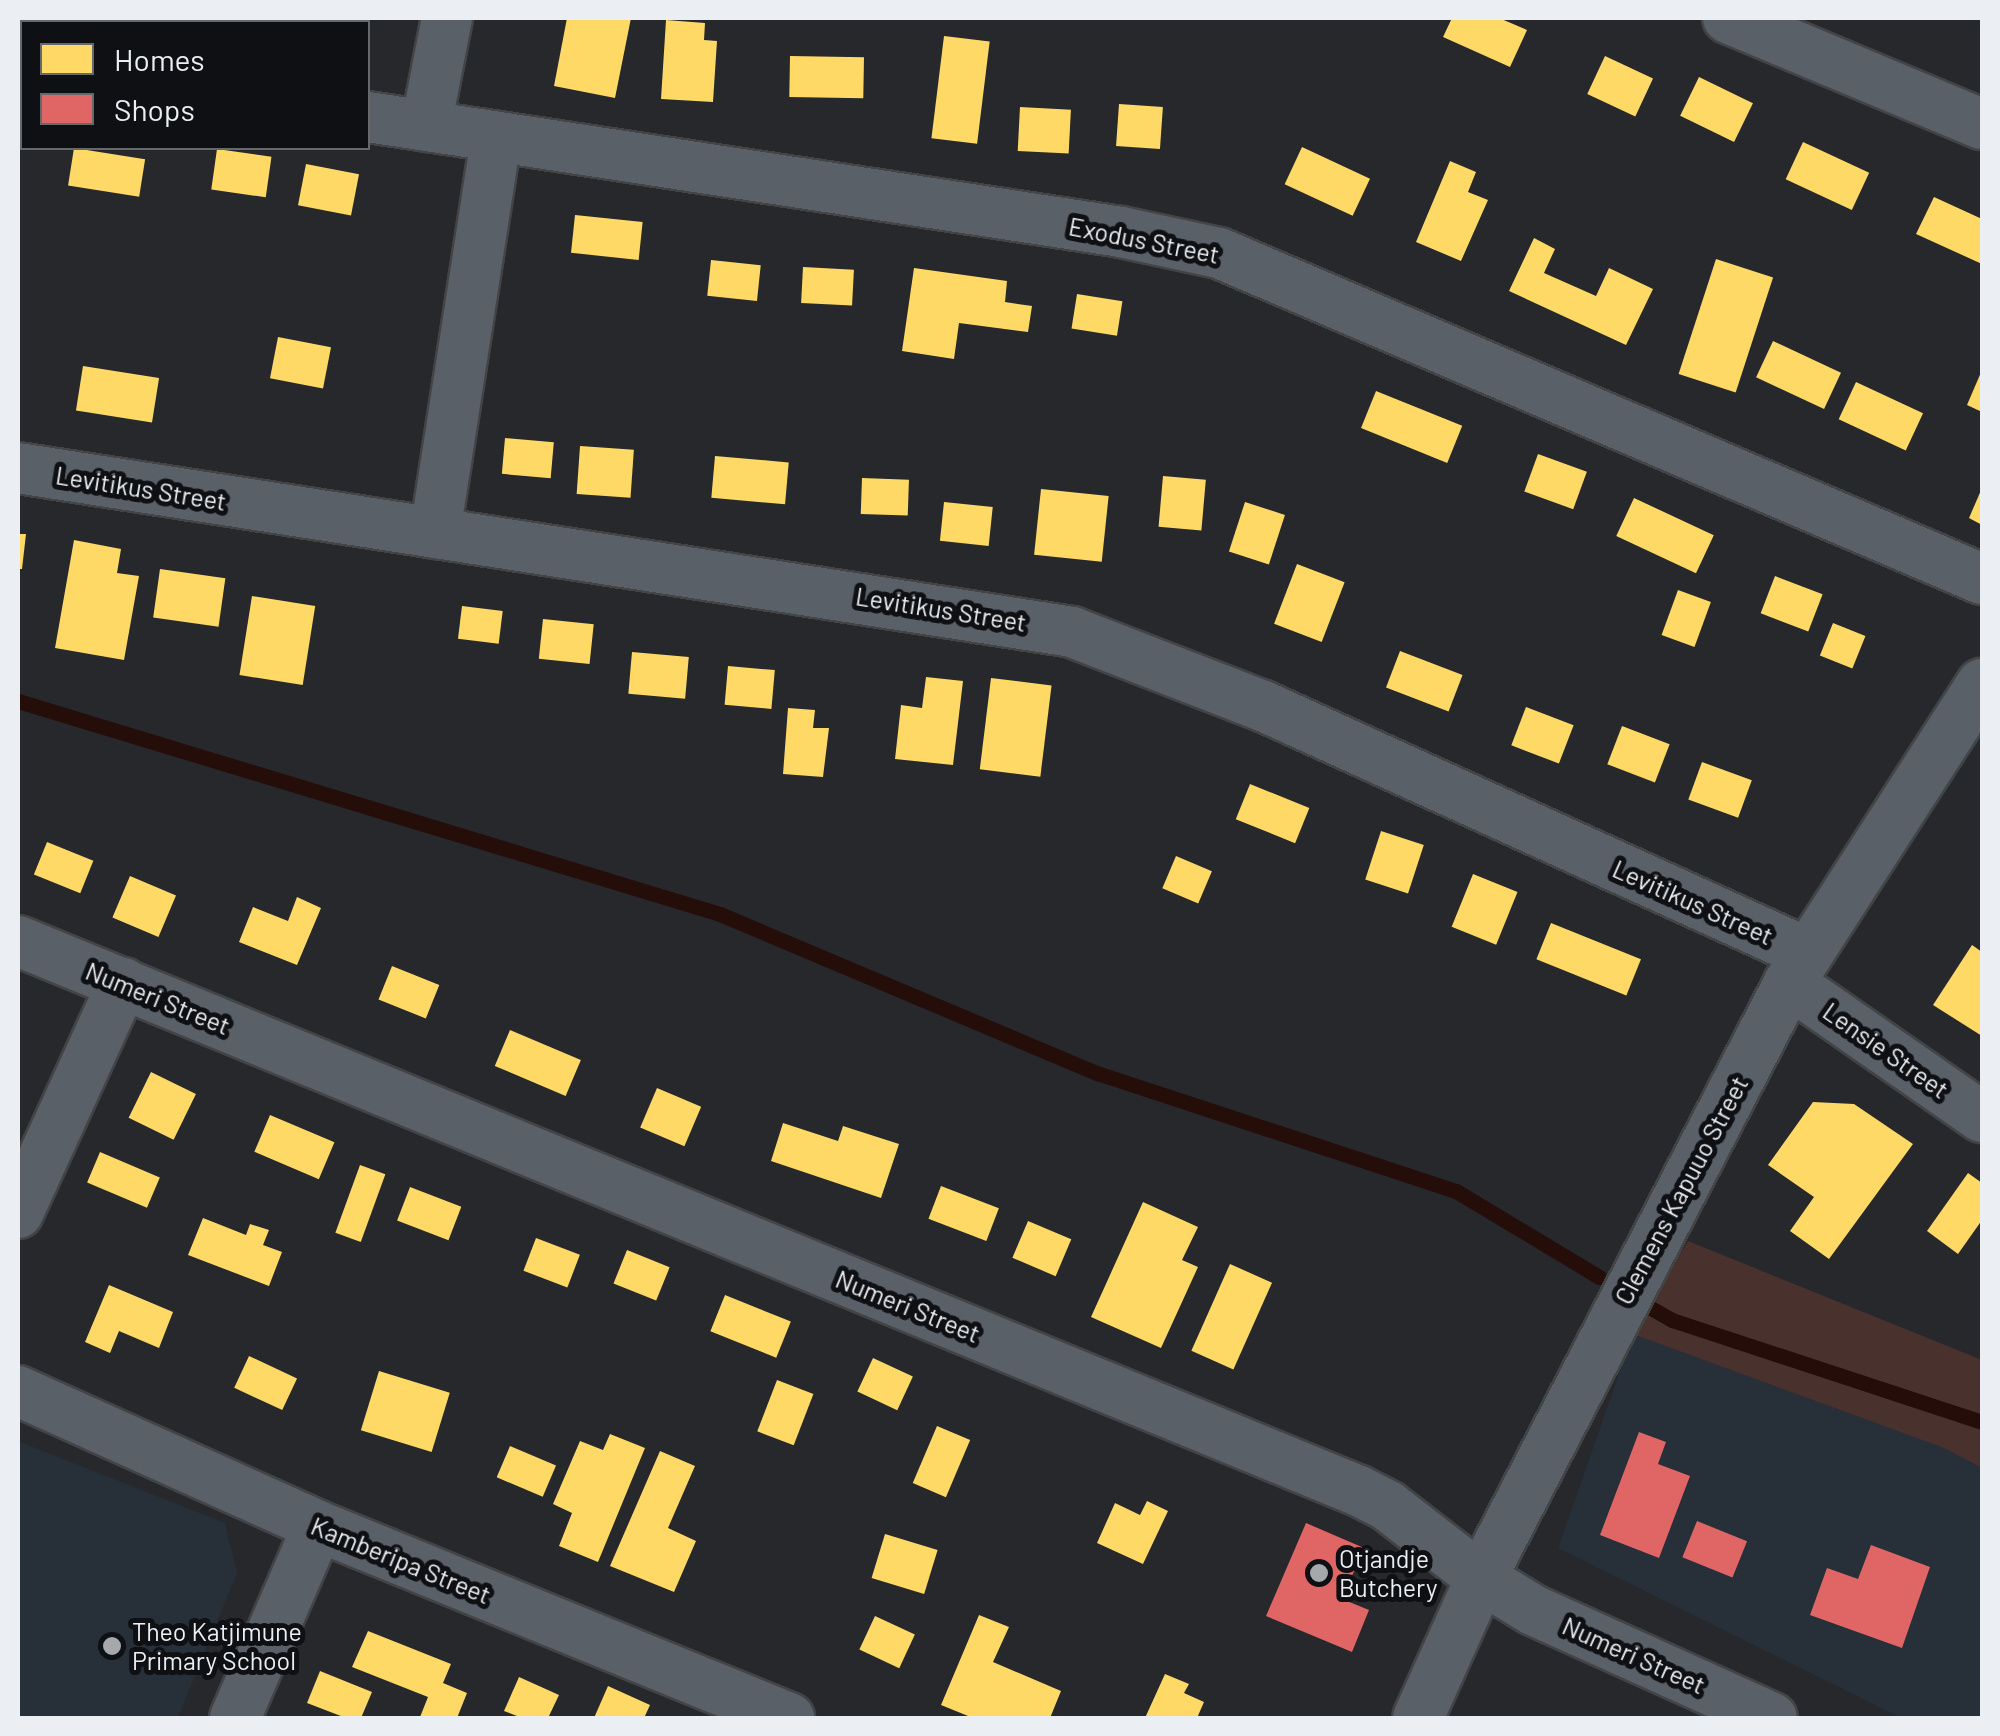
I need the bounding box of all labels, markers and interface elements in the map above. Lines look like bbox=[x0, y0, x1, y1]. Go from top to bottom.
legend bbox=[20, 20, 370, 150]
text: Homes bbox=[114, 41, 205, 77]
text: Shops bbox=[114, 91, 195, 127]
street label: Exodus Street bbox=[1066, 211, 1222, 269]
street label: Levitikus Street bbox=[54, 460, 228, 516]
street label: Levitikus Street bbox=[854, 581, 1028, 637]
street label: Levitikus Street bbox=[1608, 853, 1778, 951]
street label: Numeri Street bbox=[82, 955, 234, 1041]
street label: Lensie Street bbox=[1818, 996, 1954, 1104]
street label: Clemens Kapuuo Street bbox=[1608, 1071, 1754, 1309]
street label: Numeri Street bbox=[832, 1263, 984, 1349]
street label: Kamberipa Street bbox=[307, 1510, 495, 1610]
place label: Otjandje Butchery bbox=[1339, 1544, 1437, 1603]
marker: Otjandje Butchery bbox=[1308, 1562, 1330, 1584]
street label: Numeri Street bbox=[1558, 1610, 1710, 1700]
place label: Theo Katjimune Primary School bbox=[132, 1617, 302, 1676]
marker: Theo Katjimune Primary School bbox=[101, 1635, 123, 1657]

